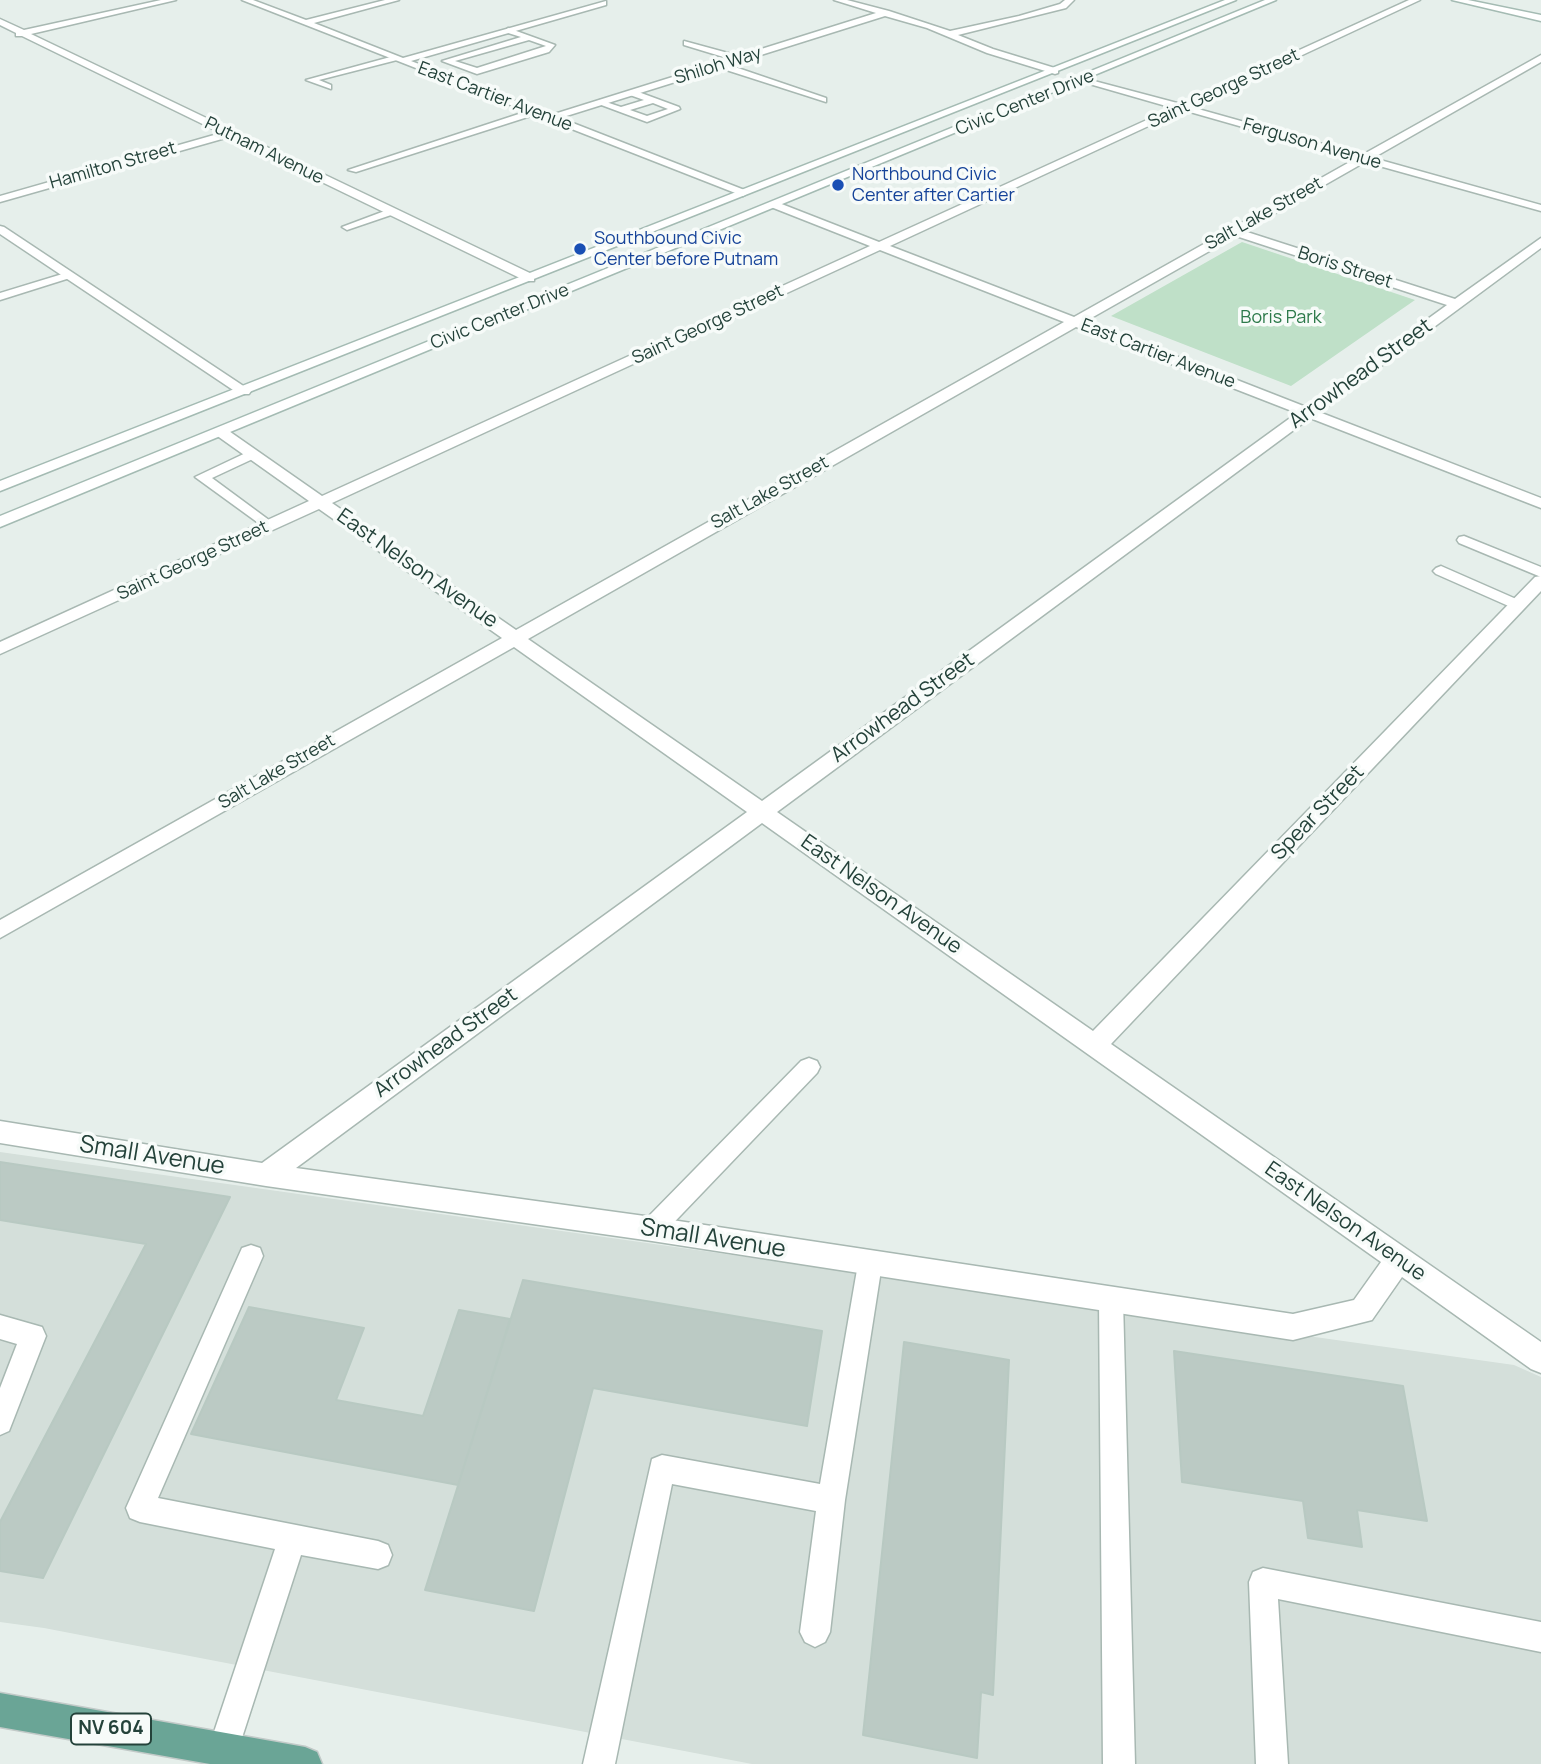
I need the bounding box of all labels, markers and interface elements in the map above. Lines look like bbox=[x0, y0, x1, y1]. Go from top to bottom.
street label: Shiloh Way bbox=[672, 42, 764, 90]
street label: Saint George Street bbox=[1145, 44, 1303, 134]
street label: East Cartier Avenue bbox=[415, 58, 575, 136]
street label: Civic Center Drive bbox=[953, 65, 1097, 141]
street label: Putnam Avenue bbox=[201, 113, 327, 189]
street label: Ferguson Avenue bbox=[1240, 114, 1384, 174]
street label: Hamilton Street bbox=[47, 138, 179, 194]
place label: Northbound Civic Center after Cartier bbox=[852, 164, 1015, 206]
street label: Salt Lake Street bbox=[1201, 173, 1327, 255]
marker: Northbound Civic Center after Cartier bbox=[830, 177, 846, 193]
place label: Southbound Civic Center before Putnam bbox=[594, 228, 778, 270]
marker: Southbound Civic Center before Putnam bbox=[572, 241, 588, 257]
street label: Boris Street bbox=[1295, 243, 1395, 293]
street label: Civic Center Drive bbox=[428, 279, 572, 355]
street label: Saint George Street bbox=[629, 280, 787, 370]
park label: Boris Park bbox=[1240, 307, 1322, 329]
street label: Arrowhead Street bbox=[1284, 314, 1438, 434]
street label: East Cartier Avenue bbox=[1078, 315, 1238, 393]
street label: Salt Lake Street bbox=[707, 452, 833, 534]
street label: East Nelson Avenue bbox=[332, 504, 502, 634]
street label: Saint George Street bbox=[114, 516, 272, 606]
street label: Arrowhead Street bbox=[826, 648, 980, 768]
street label: Salt Lake Street bbox=[215, 730, 339, 814]
street label: Spear Street bbox=[1266, 760, 1370, 866]
street label: East Nelson Avenue bbox=[796, 830, 966, 960]
street label: Arrowhead Street bbox=[369, 983, 523, 1103]
street label: Small Avenue bbox=[77, 1130, 227, 1182]
street label: East Nelson Avenue bbox=[1260, 1157, 1430, 1287]
street label: Small Avenue bbox=[638, 1213, 788, 1265]
road number: NV 604 bbox=[71, 1714, 151, 1744]

